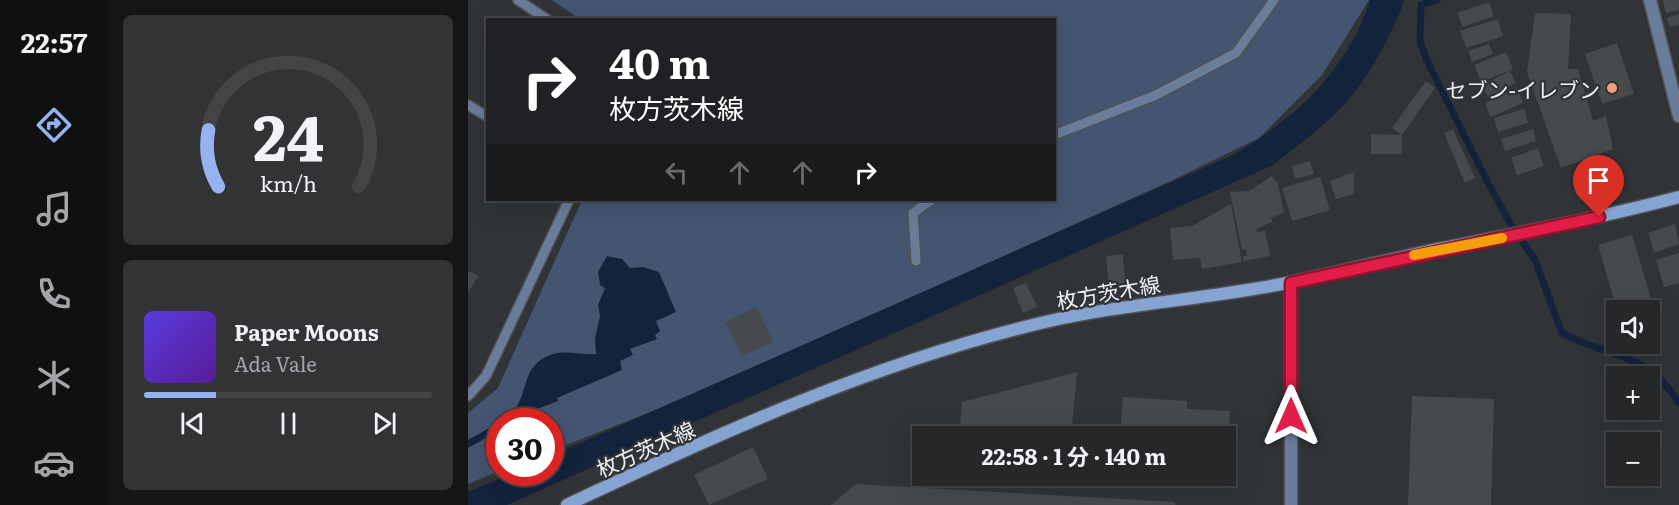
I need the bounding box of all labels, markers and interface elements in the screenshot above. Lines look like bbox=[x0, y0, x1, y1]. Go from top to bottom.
text: 22:57 bbox=[21, 21, 87, 61]
text: 40 m bbox=[609, 30, 710, 92]
icon: right bbox=[510, 42, 588, 120]
place label: セブン-イレブン bbox=[1446, 73, 1600, 104]
marker: セブン-イレブン bbox=[1605, 81, 1619, 95]
text: 枚方茨木線 bbox=[609, 87, 744, 127]
text: 24 bbox=[252, 88, 324, 180]
icon: directions bbox=[33, 104, 75, 146]
pin bbox=[1573, 155, 1624, 217]
icon: left bbox=[660, 156, 693, 189]
icon: ahead bbox=[723, 156, 756, 189]
icon: ahead bbox=[786, 156, 819, 189]
icon: right bbox=[849, 156, 882, 189]
icon: arrive bbox=[1582, 164, 1615, 197]
text: km/h bbox=[259, 167, 317, 199]
icon: music bbox=[33, 188, 75, 230]
street label: 枚方茨木線 bbox=[1054, 267, 1162, 315]
icon: phone bbox=[33, 273, 75, 315]
map controls bbox=[1606, 300, 1660, 486]
button: sound bbox=[1606, 300, 1660, 354]
text: Paper Moons bbox=[234, 315, 379, 348]
text: Ada Vale bbox=[234, 348, 317, 378]
icon: climate bbox=[33, 357, 75, 399]
button: + bbox=[1606, 366, 1660, 420]
position arrow bbox=[1259, 384, 1323, 448]
icon: previous bbox=[176, 407, 209, 440]
icon: pause bbox=[272, 407, 305, 440]
icon: next bbox=[368, 407, 401, 440]
speed limit sign: 30 bbox=[486, 408, 564, 486]
street label: 枚方茨木線 bbox=[591, 412, 699, 484]
button: − bbox=[1606, 432, 1660, 486]
text: 22:58 · 1 分 · 140 m bbox=[982, 439, 1166, 472]
icon: car bbox=[33, 442, 75, 484]

